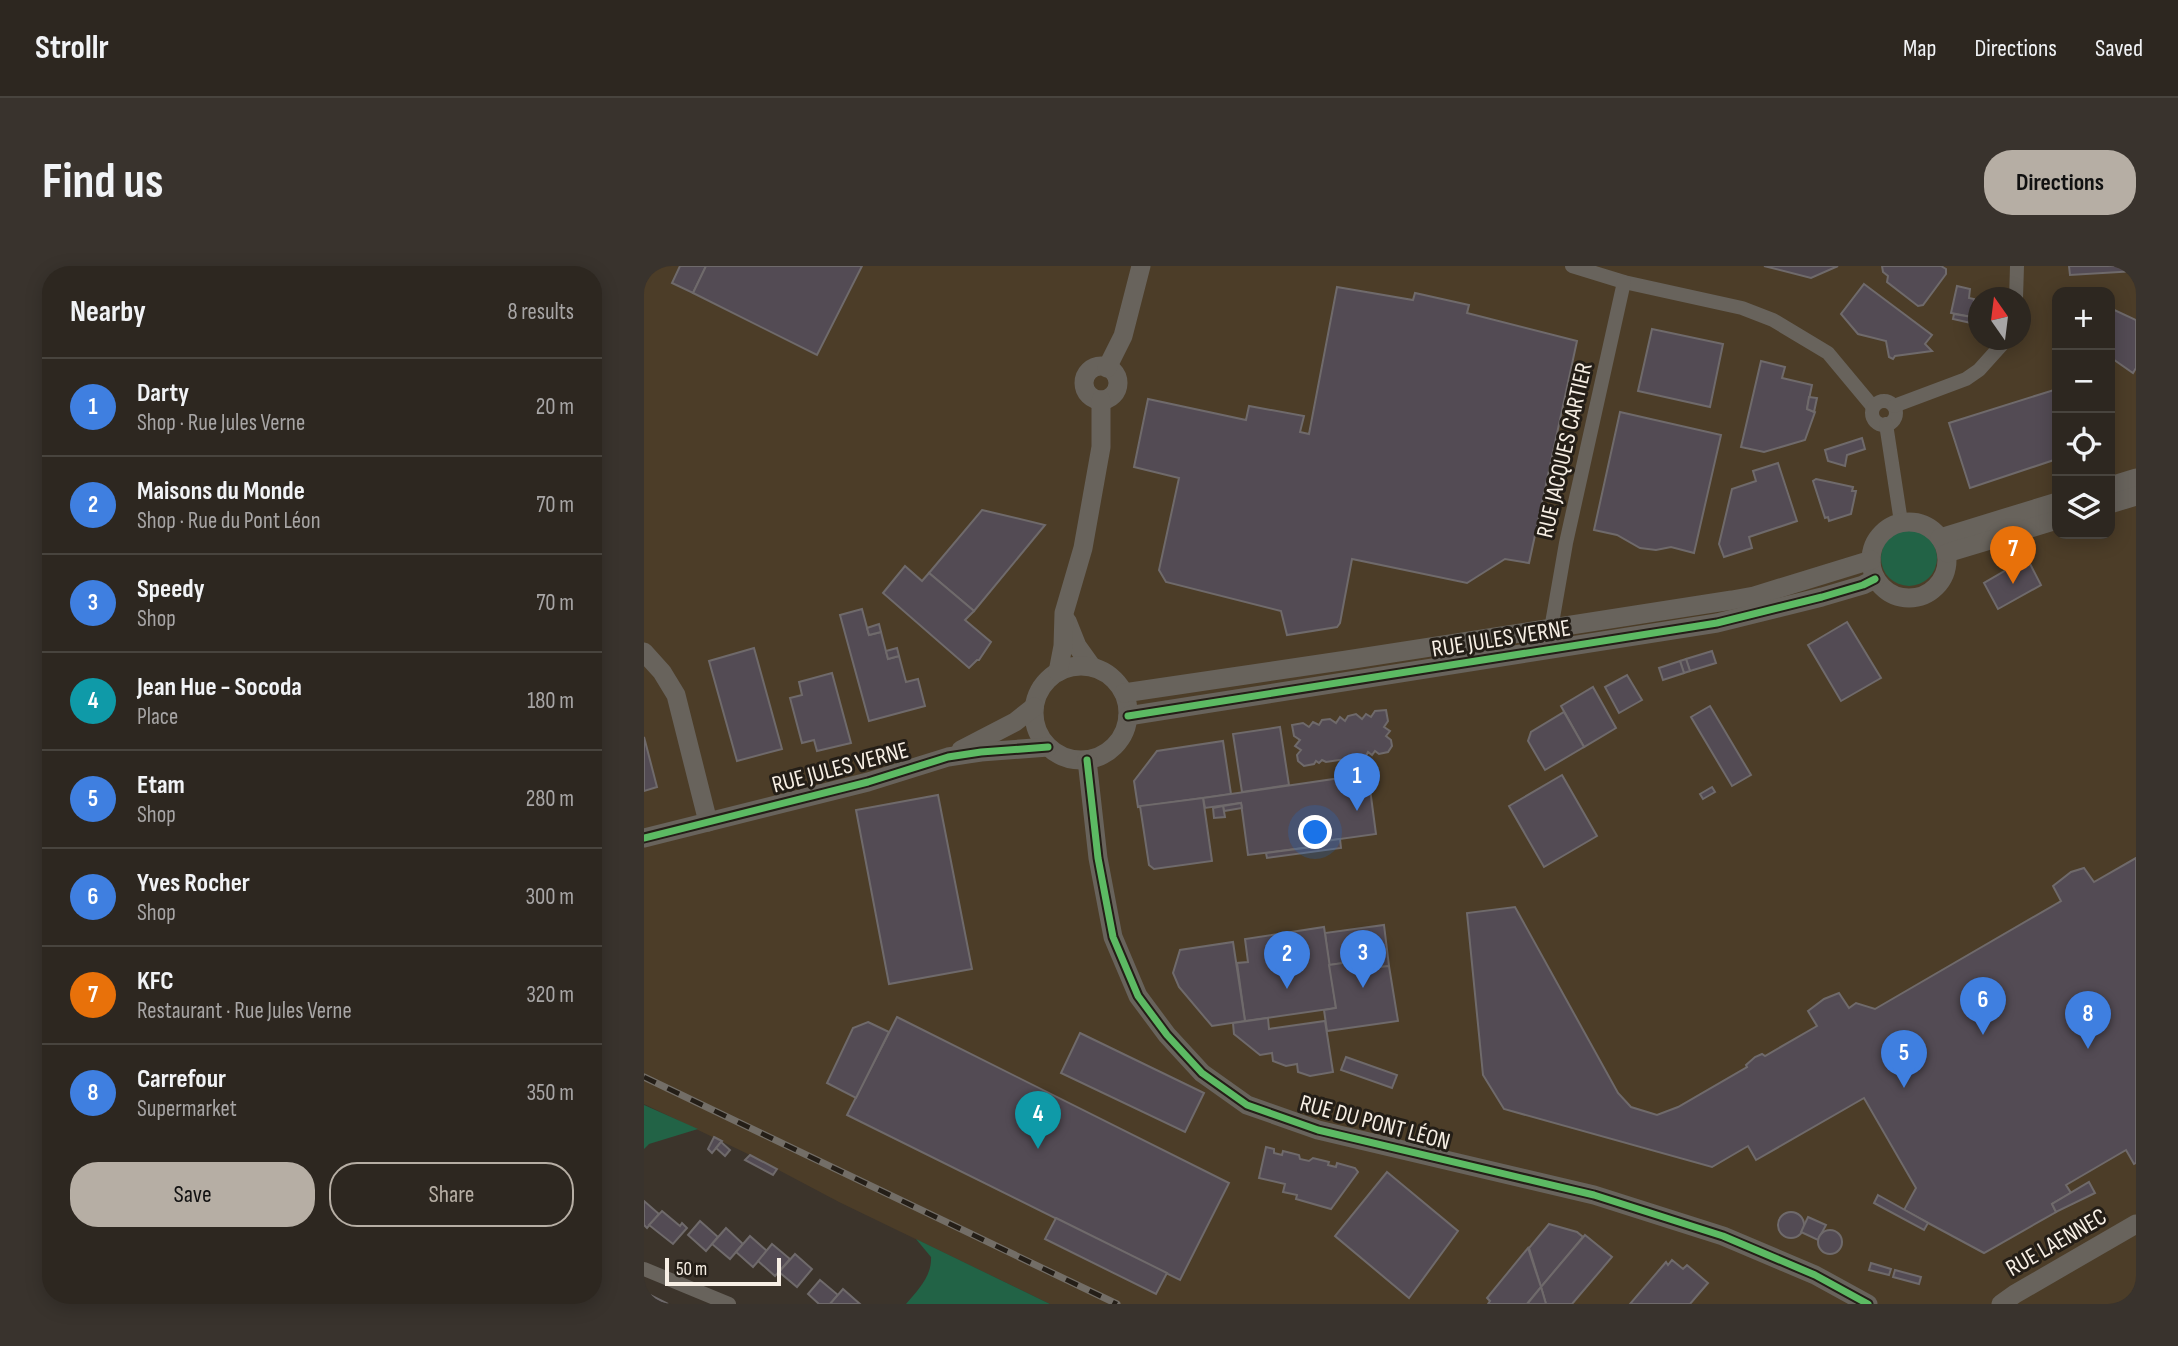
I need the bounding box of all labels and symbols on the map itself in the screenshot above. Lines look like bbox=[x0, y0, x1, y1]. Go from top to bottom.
north arrow bbox=[1968, 287, 2031, 350]
street label: RUE JACQUES CARTIER bbox=[1530, 360, 1599, 541]
pin: 7 bbox=[1990, 526, 2036, 584]
street label: RUE JULES VERNE bbox=[1430, 613, 1573, 664]
street label: RUE JULES VERNE bbox=[769, 735, 912, 800]
pin: 1 bbox=[1334, 753, 1380, 811]
your location bbox=[1298, 815, 1332, 849]
pin: 3 bbox=[1340, 930, 1386, 988]
pin: 2 bbox=[1264, 931, 1310, 989]
pin: 6 bbox=[1960, 977, 2006, 1035]
pin: 8 bbox=[2065, 991, 2111, 1049]
pin: 5 bbox=[1881, 1030, 1927, 1088]
street label: RUE DU PONT LÉON bbox=[1297, 1089, 1453, 1156]
pin: 4 bbox=[1015, 1091, 1061, 1149]
street label: RUE LAENNEC bbox=[2001, 1202, 2112, 1283]
scale bar bbox=[665, 1255, 780, 1287]

